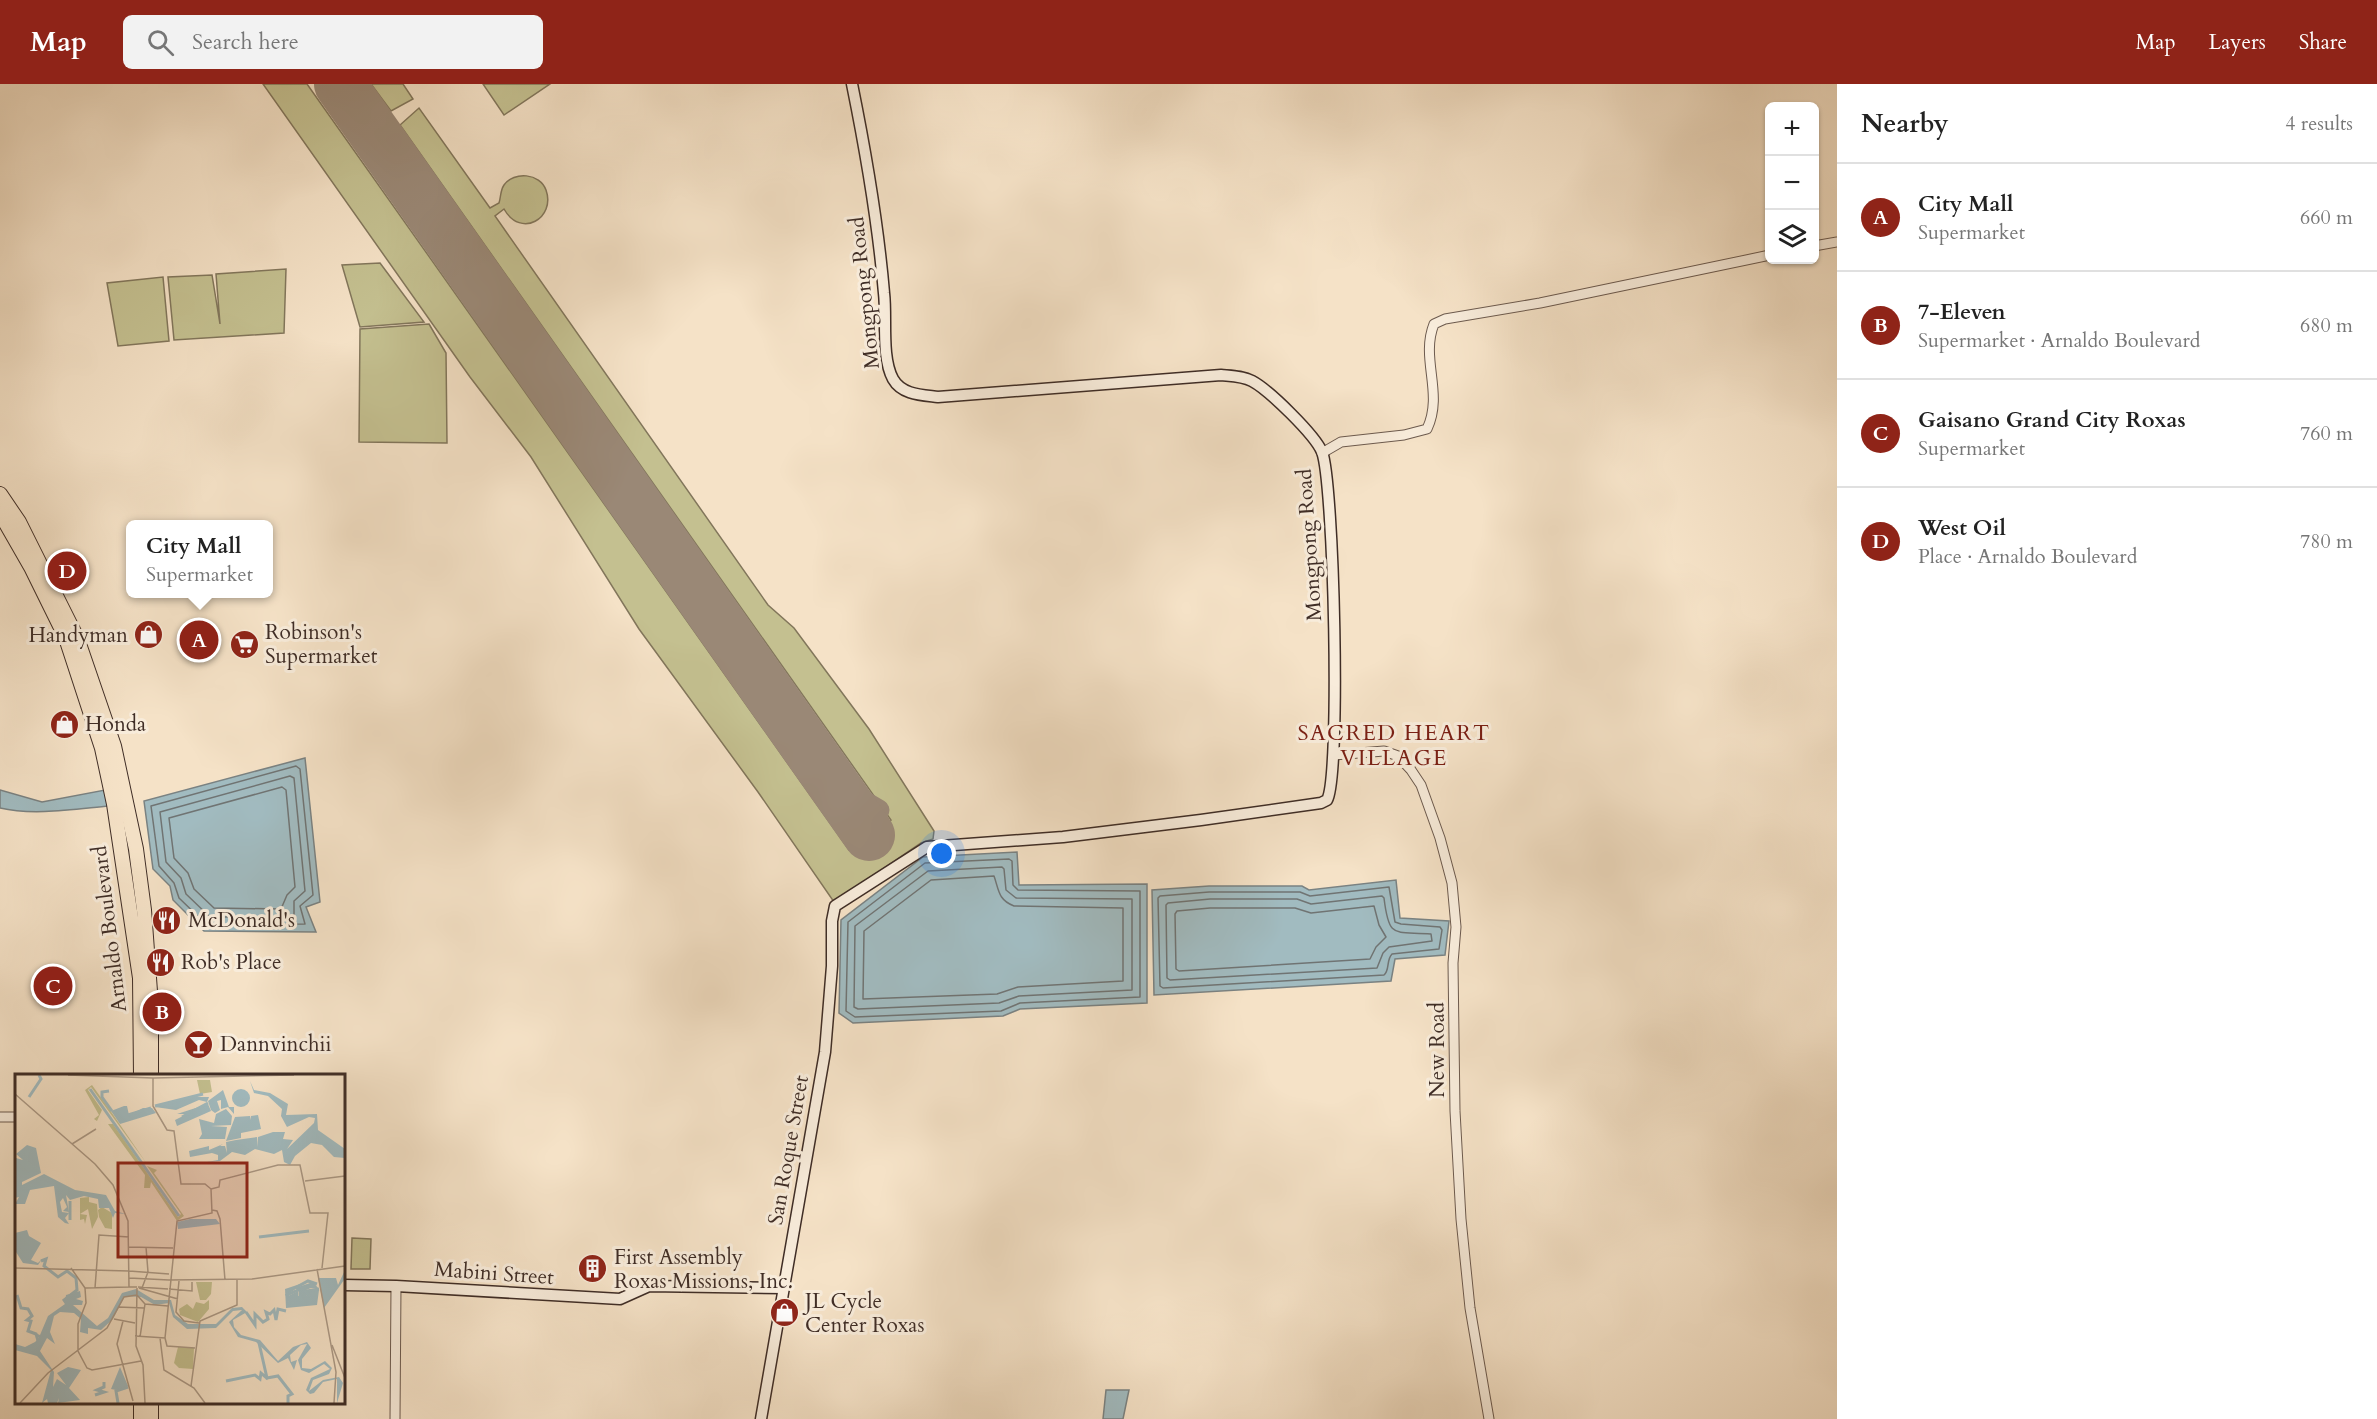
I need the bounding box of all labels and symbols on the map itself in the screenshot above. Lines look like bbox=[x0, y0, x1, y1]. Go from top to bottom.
street label: Mongpong Road bbox=[842, 215, 887, 370]
street label: Mongpong Road bbox=[1290, 468, 1329, 622]
pin: D bbox=[48, 548, 86, 594]
pin: A bbox=[180, 618, 218, 662]
place label: Robinson's Supermarket bbox=[265, 618, 378, 671]
shop icon: Handyman bbox=[133, 619, 165, 651]
place label: Handyman bbox=[28, 621, 128, 650]
supermarket icon: Robinson's Supermarket bbox=[228, 628, 260, 660]
shop icon: Honda bbox=[48, 708, 80, 740]
place label: Honda bbox=[85, 710, 146, 739]
district label: SACRED HEART VILLAGE bbox=[1297, 718, 1491, 773]
your location bbox=[927, 839, 956, 868]
street label: Arnaldo Boulevard bbox=[85, 844, 134, 1014]
restaurant icon: McDonald's bbox=[151, 904, 183, 936]
place label: McDonald's bbox=[188, 906, 295, 935]
restaurant icon: Rob's Place bbox=[144, 946, 176, 978]
place label: Rob's Place bbox=[181, 948, 282, 977]
pin: C bbox=[34, 964, 72, 1008]
pin: B bbox=[142, 990, 182, 1034]
street label: New Road bbox=[1423, 1002, 1452, 1098]
bar icon: Dannvinchii bbox=[183, 1028, 215, 1060]
place label: Dannvinchii bbox=[220, 1030, 331, 1059]
street label: San Roque Street bbox=[761, 1073, 816, 1227]
inset map bbox=[15, 1074, 345, 1404]
place label: First Assembly Roxas Missions, Inc. bbox=[614, 1243, 793, 1296]
building icon: First Assembly Roxas Missions, Inc. bbox=[577, 1253, 609, 1285]
street label: Mabini Street bbox=[433, 1255, 555, 1292]
place label: JL Cycle Center Roxas bbox=[802, 1287, 924, 1340]
shop icon: JL Cycle Center Roxas bbox=[768, 1297, 800, 1329]

